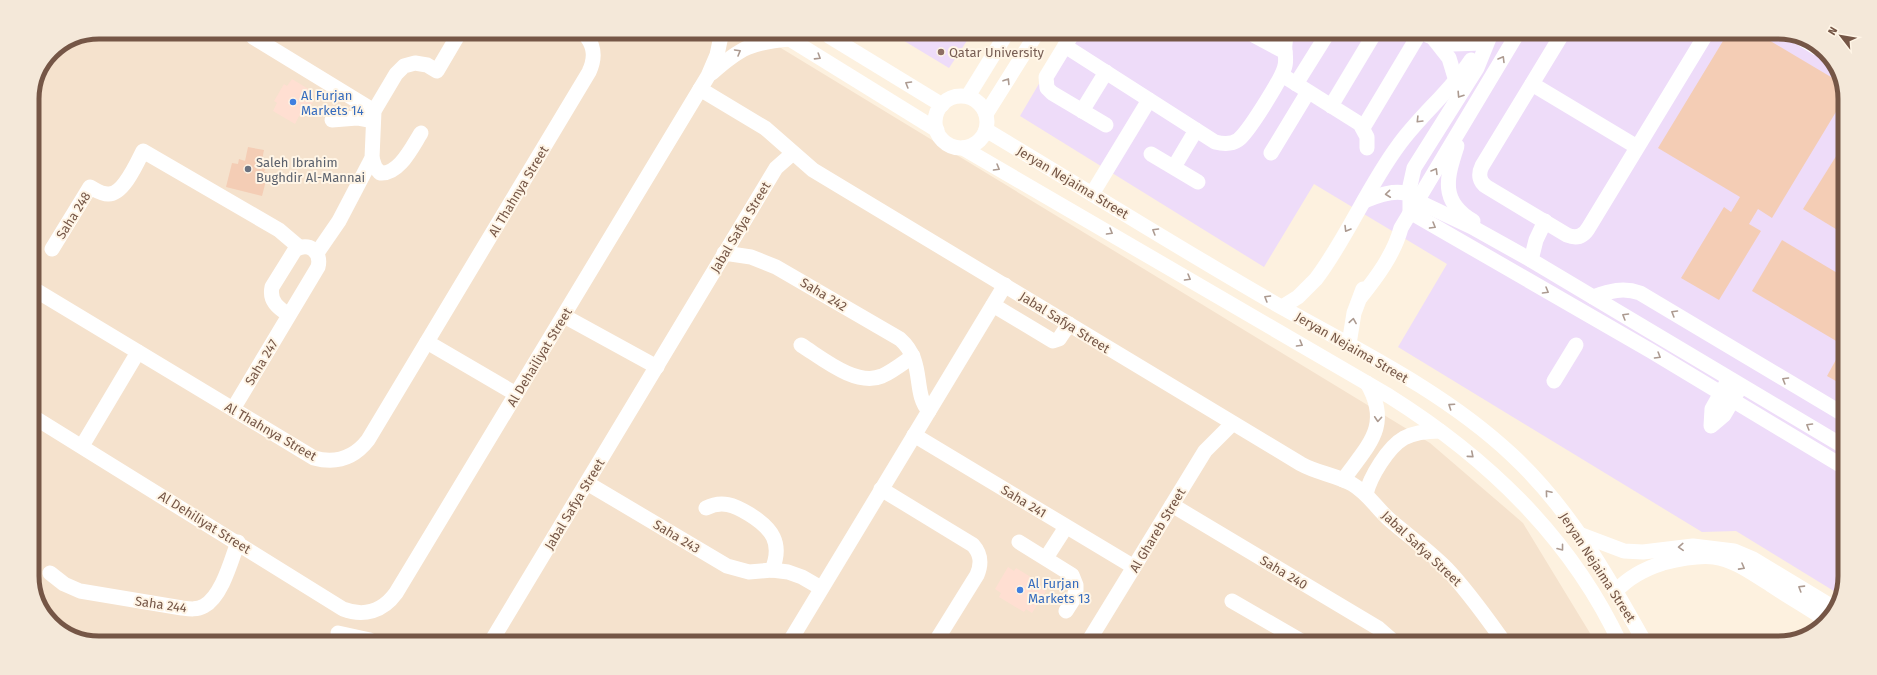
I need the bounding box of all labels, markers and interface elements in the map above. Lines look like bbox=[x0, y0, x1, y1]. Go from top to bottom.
north arrow bbox=[1821, 16, 1861, 56]
text: N bbox=[1825, 25, 1840, 38]
place label: Qatar University bbox=[949, 45, 1045, 60]
marker: Qatar University bbox=[936, 47, 946, 57]
one-way arrow bbox=[734, 49, 741, 56]
one-way arrow bbox=[814, 52, 821, 60]
one-way arrow bbox=[1497, 56, 1504, 63]
one-way arrow bbox=[1002, 78, 1010, 85]
one-way arrow bbox=[905, 82, 912, 89]
place label: Al Furjan Markets 14 bbox=[301, 88, 364, 118]
one-way arrow bbox=[1457, 91, 1465, 98]
marker: Al Furjan Markets 14 bbox=[288, 97, 298, 107]
one-way arrow bbox=[1416, 115, 1424, 123]
street label: Al Thahnya Street bbox=[485, 143, 552, 239]
street label: Jeryan Nejaima Street bbox=[1014, 143, 1132, 222]
place label: Saleh Ibrahim Bughdir Al-Mannai bbox=[256, 155, 365, 185]
one-way arrow bbox=[993, 163, 1000, 170]
marker: Saleh Ibrahim Bughdir Al-Mannai bbox=[243, 164, 253, 174]
one-way arrow bbox=[1431, 168, 1438, 175]
street label: Jabal Safya Street bbox=[707, 179, 774, 275]
street label: Saha 248 bbox=[53, 189, 94, 241]
one-way arrow bbox=[1385, 189, 1391, 198]
one-way arrow bbox=[1429, 221, 1436, 228]
one-way arrow bbox=[1345, 225, 1352, 232]
one-way arrow bbox=[1106, 228, 1113, 235]
one-way arrow bbox=[1152, 229, 1159, 236]
one-way arrow bbox=[1184, 273, 1191, 280]
street label: Saha 242 bbox=[798, 275, 850, 314]
one-way arrow bbox=[1542, 286, 1549, 293]
street label: Jabal Safya Street bbox=[1017, 289, 1113, 356]
one-way arrow bbox=[1264, 295, 1271, 303]
street label: Al Dehailiyat Street bbox=[504, 305, 575, 409]
street label: Jeryan Nejaima Street bbox=[1293, 309, 1411, 386]
one-way arrow bbox=[1671, 311, 1678, 318]
one-way arrow bbox=[1622, 314, 1629, 321]
one-way arrow bbox=[1348, 317, 1357, 324]
street label: Saha 247 bbox=[242, 336, 281, 388]
one-way arrow bbox=[1296, 339, 1303, 346]
one-way arrow bbox=[1654, 351, 1661, 358]
one-way arrow bbox=[1782, 377, 1789, 385]
street label: Al Thahnya Street bbox=[222, 399, 319, 464]
one-way arrow bbox=[1449, 404, 1456, 411]
one-way arrow bbox=[1373, 416, 1382, 422]
one-way arrow bbox=[1806, 423, 1813, 430]
one-way arrow bbox=[1467, 450, 1474, 457]
street label: Jabal Safya Street bbox=[541, 456, 608, 552]
street label: Saha 241 bbox=[998, 482, 1049, 521]
street label: Al Ghareb Street bbox=[1126, 485, 1189, 575]
street label: Al Dehiliyat Street bbox=[156, 488, 254, 557]
one-way arrow bbox=[1545, 490, 1552, 498]
street label: Jabal Safya Street bbox=[1379, 508, 1465, 589]
street label: Jeryan Nejaima Street bbox=[1557, 510, 1639, 625]
street label: Saha 243 bbox=[651, 517, 703, 556]
one-way arrow bbox=[1678, 542, 1684, 551]
one-way arrow bbox=[1557, 544, 1564, 551]
street label: Saha 240 bbox=[1257, 552, 1310, 592]
one-way arrow bbox=[1738, 563, 1745, 570]
place label: Al Furjan Markets 13 bbox=[1028, 576, 1090, 606]
marker: Al Furjan Markets 13 bbox=[1015, 585, 1025, 595]
one-way arrow bbox=[1798, 585, 1805, 593]
street label: Saha 244 bbox=[134, 593, 188, 616]

